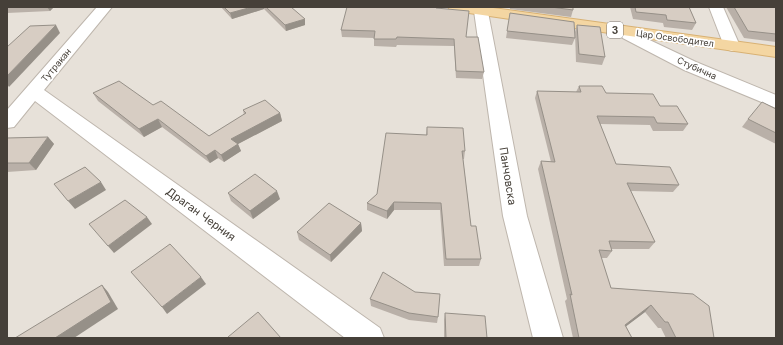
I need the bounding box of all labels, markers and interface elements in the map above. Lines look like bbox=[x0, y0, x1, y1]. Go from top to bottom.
road number: 3 bbox=[607, 22, 623, 38]
street label: Цар Освободител bbox=[635, 27, 715, 49]
street label: Тутракан bbox=[39, 46, 73, 84]
street label: Стубична bbox=[675, 54, 719, 82]
street label: Панчовска bbox=[497, 146, 519, 206]
street label: Драган Черния bbox=[163, 184, 239, 244]

